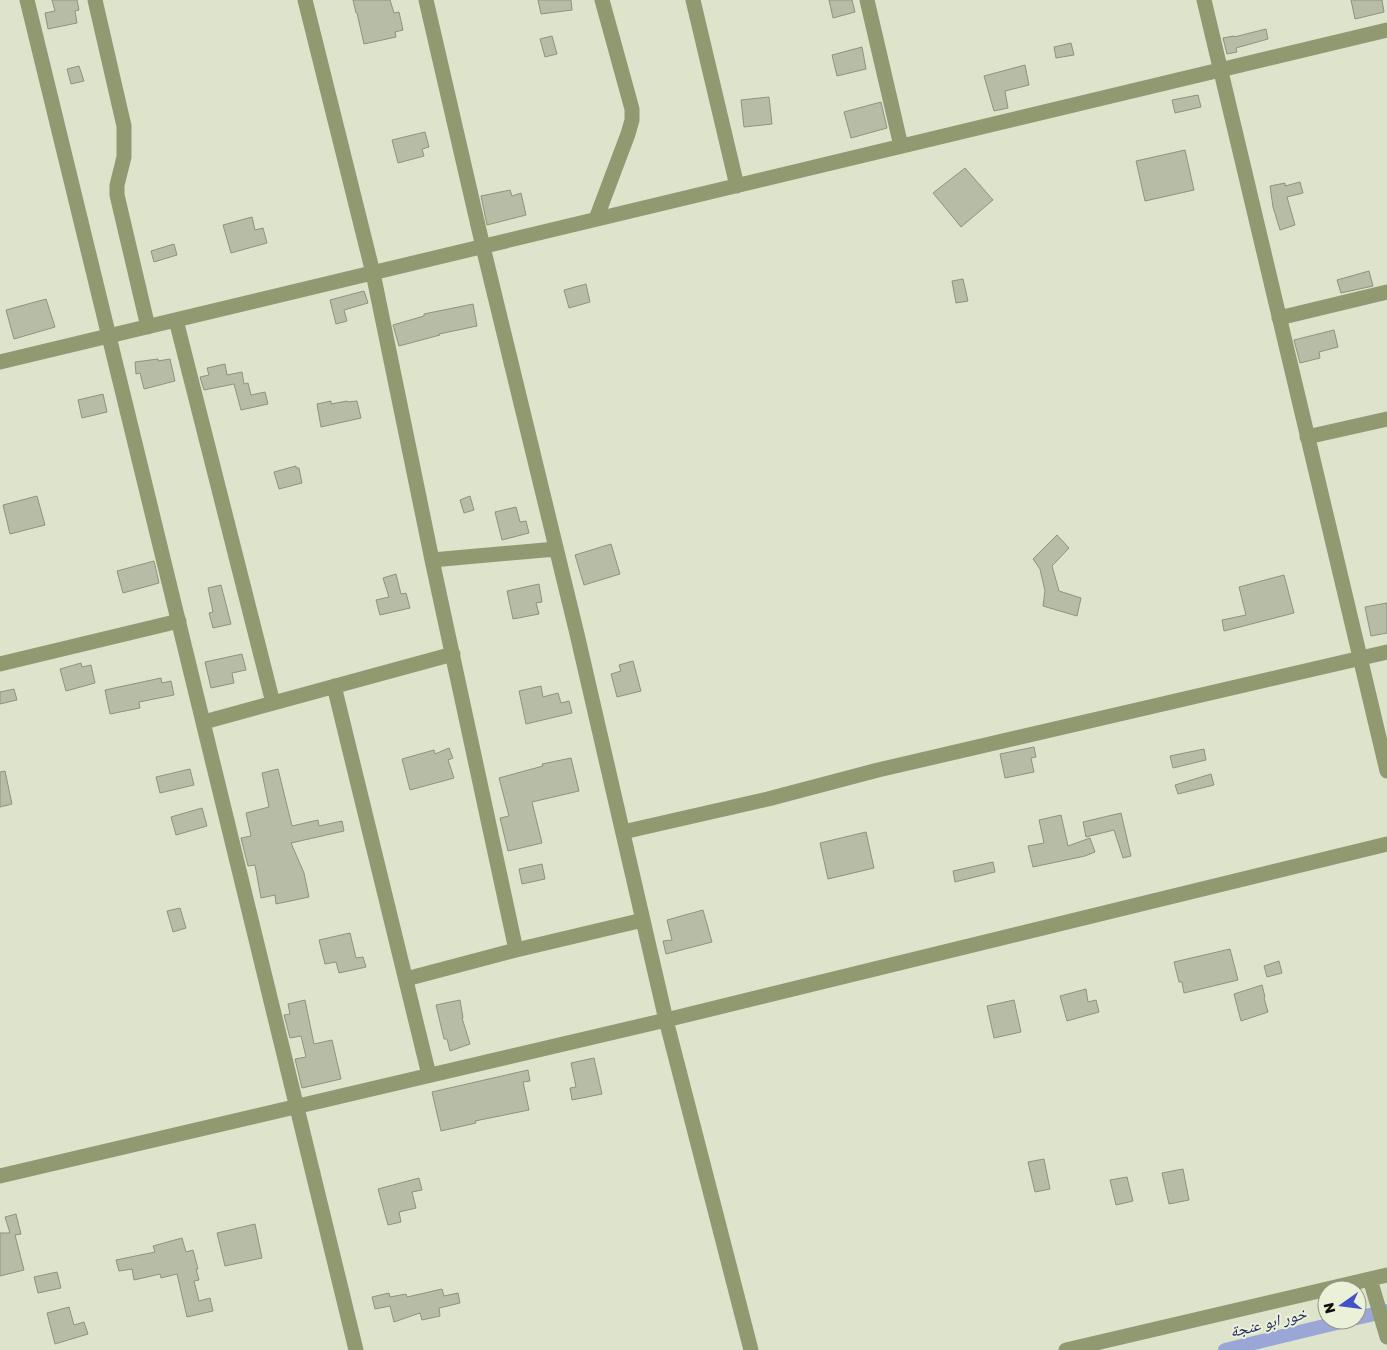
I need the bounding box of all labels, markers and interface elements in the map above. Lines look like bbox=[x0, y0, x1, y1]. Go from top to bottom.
north arrow bbox=[1317, 1280, 1367, 1330]
text: N bbox=[1319, 1301, 1338, 1315]
water label: خور ابو عنجة bbox=[1228, 1303, 1309, 1341]

